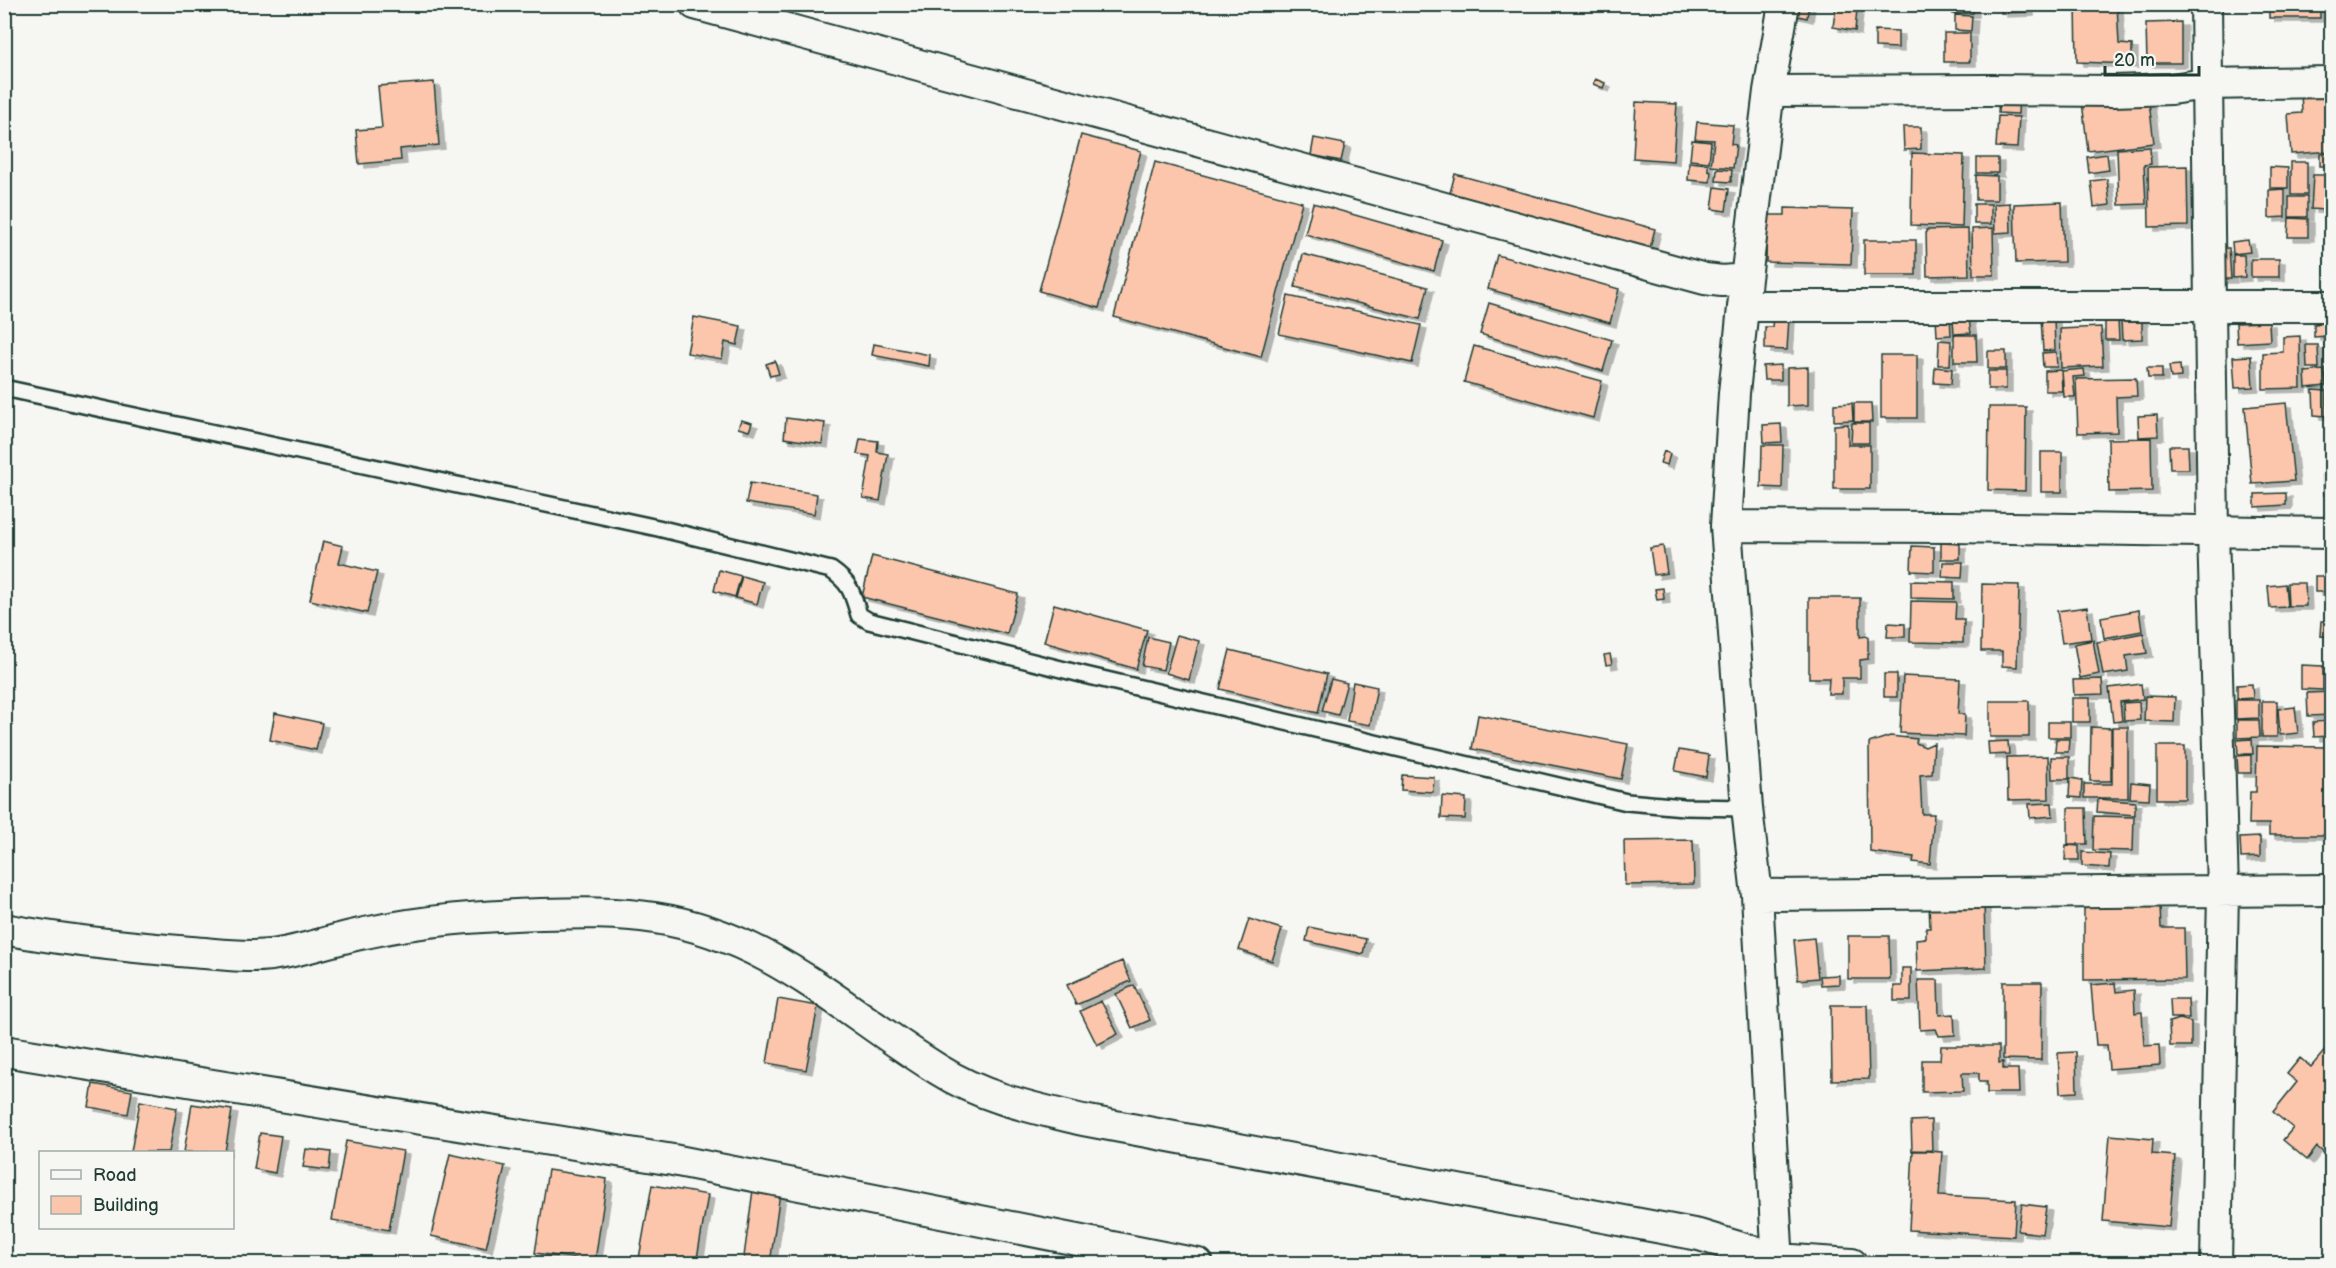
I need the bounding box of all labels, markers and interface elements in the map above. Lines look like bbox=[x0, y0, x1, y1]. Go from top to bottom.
scale bar bbox=[2105, 39, 2200, 77]
text: 20 m bbox=[2114, 50, 2155, 71]
legend bbox=[39, 1151, 234, 1229]
text: Road bbox=[93, 1165, 137, 1186]
text: Building bbox=[93, 1195, 159, 1216]

